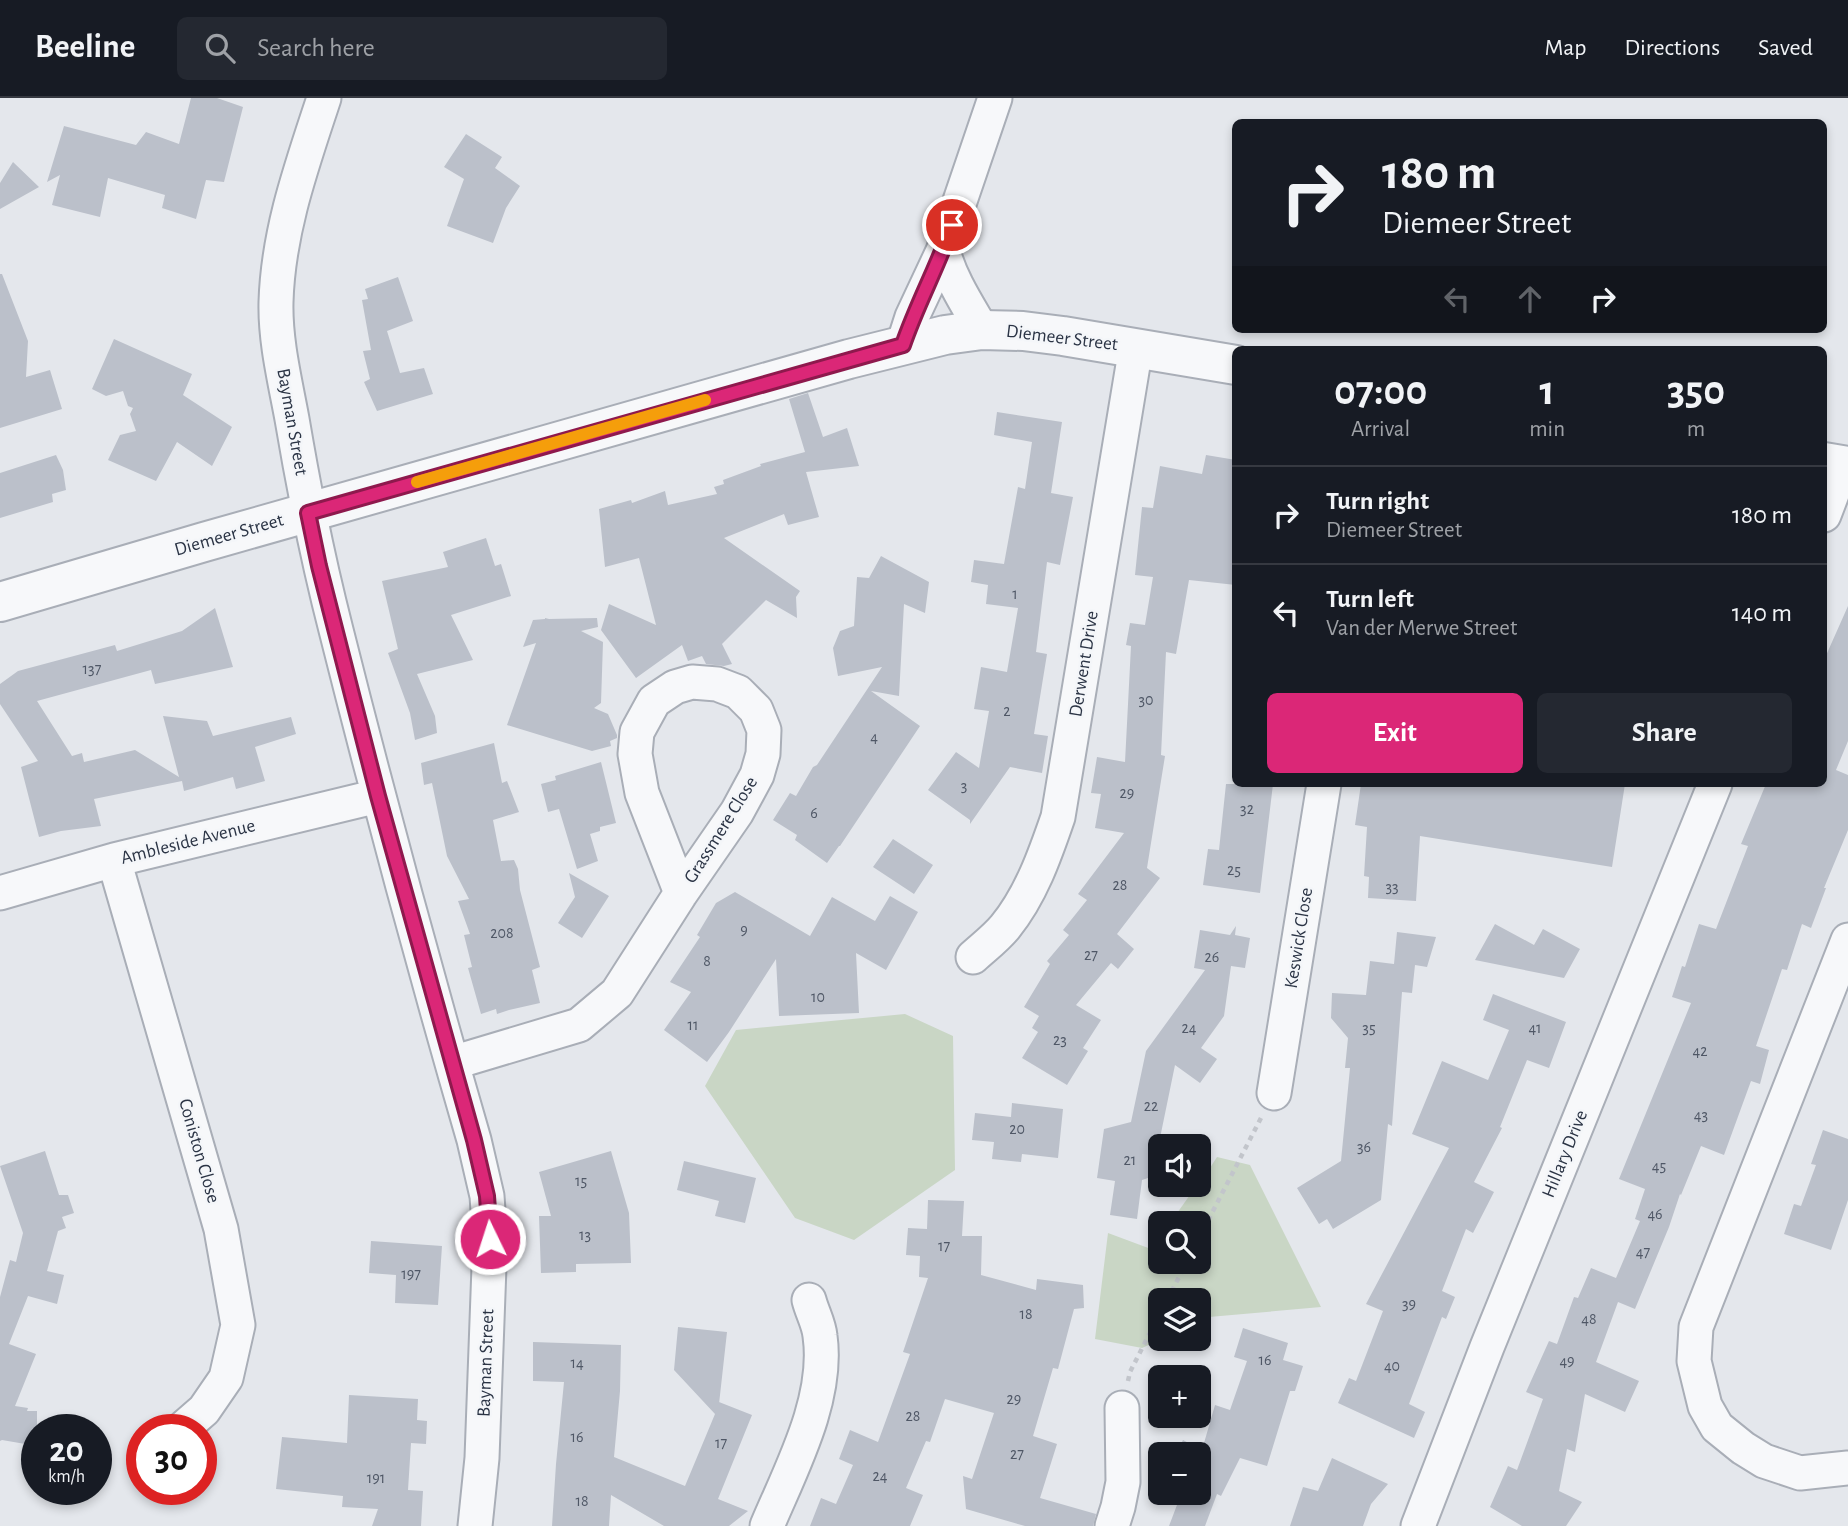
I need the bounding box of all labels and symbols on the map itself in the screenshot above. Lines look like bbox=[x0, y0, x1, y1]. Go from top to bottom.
pin bbox=[922, 195, 982, 255]
street label: Diemeer Street bbox=[1005, 322, 1119, 354]
street label: Bayman Street bbox=[273, 367, 311, 477]
street label: Diemeer Street bbox=[172, 510, 286, 560]
house number: 1 bbox=[1012, 586, 1018, 602]
street label: Derwent Drive bbox=[1066, 610, 1102, 718]
house number: 137 bbox=[83, 661, 102, 677]
house number: 30 bbox=[1138, 692, 1154, 708]
house number: 2 bbox=[1003, 703, 1011, 719]
house number: 4 bbox=[870, 729, 878, 745]
street label: Grassmere Close bbox=[681, 773, 761, 887]
house number: 3 bbox=[961, 778, 967, 794]
house number: 29 bbox=[1120, 785, 1134, 801]
house number: 32 bbox=[1240, 801, 1254, 817]
house number: 6 bbox=[810, 805, 818, 821]
street label: Ambleside Avenue bbox=[119, 816, 257, 868]
house number: 25 bbox=[1227, 862, 1241, 878]
house number: 28 bbox=[1113, 877, 1127, 893]
house number: 33 bbox=[1385, 879, 1399, 895]
street label: Keswick Close bbox=[1282, 886, 1316, 990]
house number: 9 bbox=[740, 922, 748, 938]
house number: 208 bbox=[490, 925, 514, 941]
house number: 27 bbox=[1084, 947, 1098, 963]
house number: 26 bbox=[1205, 949, 1219, 965]
house number: 8 bbox=[703, 953, 711, 969]
house number: 10 bbox=[811, 989, 825, 1005]
house number: 11 bbox=[687, 1017, 699, 1033]
house number: 24 bbox=[1182, 1020, 1197, 1036]
house number: 35 bbox=[1362, 1020, 1376, 1036]
house number: 41 bbox=[1528, 1020, 1542, 1036]
house number: 23 bbox=[1053, 1032, 1067, 1048]
house number: 42 bbox=[1693, 1043, 1707, 1059]
street label: Coniston Close bbox=[175, 1097, 223, 1205]
house number: 22 bbox=[1144, 1098, 1158, 1114]
street label: Hillary Drive bbox=[1539, 1107, 1591, 1201]
house number: 43 bbox=[1694, 1107, 1708, 1123]
house number: 20 bbox=[1009, 1121, 1025, 1137]
house number: 36 bbox=[1357, 1139, 1371, 1155]
house number: 21 bbox=[1124, 1152, 1136, 1168]
house number: 45 bbox=[1652, 1158, 1666, 1174]
house number: 15 bbox=[575, 1173, 587, 1189]
position arrow bbox=[453, 1202, 527, 1276]
house number: 46 bbox=[1647, 1206, 1663, 1222]
house number: 13 bbox=[579, 1227, 591, 1243]
house number: 17 bbox=[938, 1238, 950, 1254]
house number: 47 bbox=[1636, 1244, 1651, 1260]
house number: 197 bbox=[401, 1266, 421, 1282]
house number: 39 bbox=[1402, 1296, 1416, 1312]
house number: 18 bbox=[1019, 1306, 1033, 1322]
street label: Bayman Street bbox=[475, 1309, 497, 1417]
house number: 48 bbox=[1581, 1311, 1597, 1327]
house number: 16 bbox=[1258, 1352, 1272, 1368]
house number: 49 bbox=[1559, 1353, 1575, 1369]
house number: 14 bbox=[570, 1355, 584, 1371]
house number: 40 bbox=[1384, 1358, 1400, 1374]
house number: 29 bbox=[1007, 1391, 1021, 1407]
house number: 28 bbox=[906, 1408, 920, 1424]
speed limit sign: 30 bbox=[126, 1414, 217, 1505]
house number: 16 bbox=[570, 1429, 584, 1445]
house number: 17 bbox=[715, 1435, 727, 1451]
house number: 27 bbox=[1010, 1446, 1024, 1462]
house number: 24 bbox=[873, 1468, 888, 1484]
house number: 191 bbox=[367, 1470, 385, 1486]
house number: 18 bbox=[575, 1493, 589, 1509]

